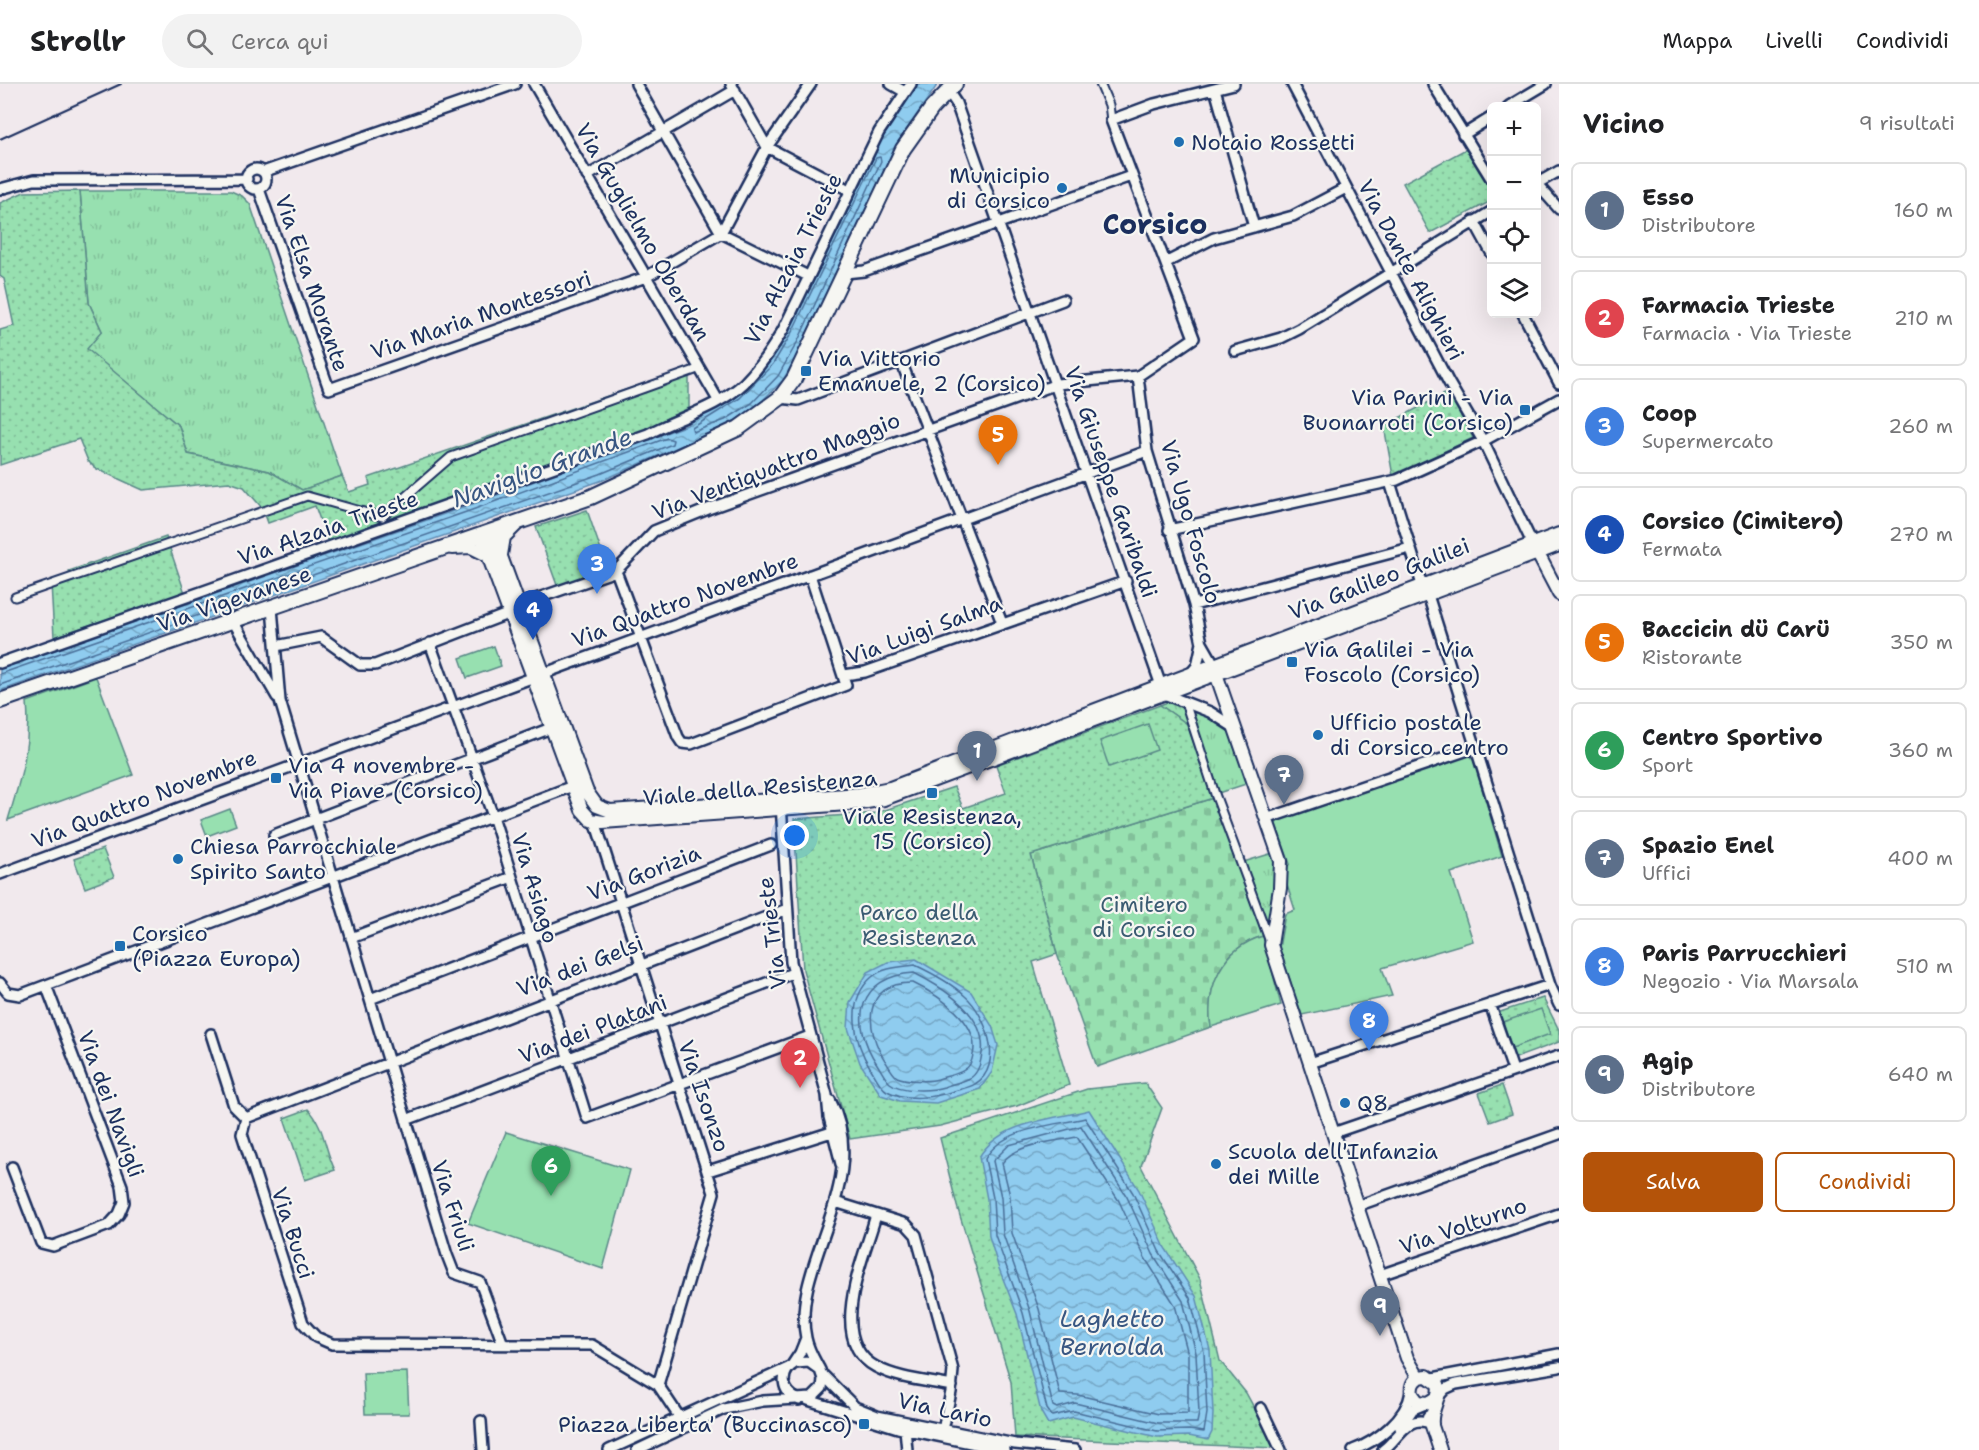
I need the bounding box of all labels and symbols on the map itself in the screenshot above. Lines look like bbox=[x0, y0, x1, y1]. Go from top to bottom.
street label: Via Guglielmo Oberdan bbox=[569, 118, 717, 346]
place label: Notaio Rossetti bbox=[1191, 128, 1355, 157]
marker: Notaio Rossetti bbox=[1172, 135, 1186, 149]
place label: Municipio di Corsico bbox=[947, 161, 1050, 215]
street label: Via Alzaia Trieste bbox=[737, 168, 849, 350]
street label: Via Dante Alighieri bbox=[1351, 175, 1471, 365]
marker: Municipio di Corsico bbox=[1055, 181, 1069, 195]
street label: Via Elsa Morante bbox=[268, 191, 356, 375]
district label: Corsico bbox=[1103, 205, 1207, 243]
street label: Via Maria Montessori bbox=[367, 264, 595, 366]
place label: Via Vittorio Emanuele, 2 (Corsico) bbox=[818, 344, 1046, 398]
street label: Via Giuseppe Garibaldi bbox=[1058, 362, 1164, 602]
marker: Via Vittorio Emanuele, 2 (Corsico) bbox=[799, 364, 813, 378]
place label: Via Parini - Via Buonarroti (Corsico) bbox=[1303, 383, 1513, 437]
marker: Via Parini - Via Buonarroti (Corsico) bbox=[1518, 403, 1532, 417]
street label: Via Ventiquattro Maggio bbox=[648, 405, 904, 527]
pin: 5 bbox=[978, 416, 1018, 465]
water label: Naviglio Grande bbox=[448, 421, 636, 515]
street label: Via Ugo Foscolo bbox=[1154, 437, 1228, 607]
street label: Via Alzaia Trieste bbox=[234, 484, 422, 572]
street label: Via Galileo Galilei bbox=[1284, 531, 1474, 627]
pin: 3 bbox=[578, 544, 616, 594]
street label: Via Quattro Novembre bbox=[568, 546, 802, 654]
street label: Via Vigevanese bbox=[153, 559, 315, 639]
street label: Via Luigi Salma bbox=[842, 588, 1006, 672]
pin: 4 bbox=[514, 590, 552, 640]
place label: Via Galilei - Via Foscolo (Corsico) bbox=[1304, 635, 1480, 689]
marker: Via Galilei - Via Foscolo (Corsico) bbox=[1285, 655, 1299, 669]
place label: Ufficio postale di Corsico centro bbox=[1330, 708, 1509, 762]
marker: Ufficio postale di Corsico centro bbox=[1311, 728, 1325, 742]
pin: 1 bbox=[958, 732, 996, 781]
street label: Via Quattro Novembre bbox=[27, 743, 261, 855]
place label: Via 4 novembre - Via Piave (Corsico) bbox=[288, 751, 483, 805]
pin: 7 bbox=[1264, 756, 1304, 805]
street label: Viale della Resistenza bbox=[642, 763, 879, 813]
marker: Via 4 novembre - Via Piave (Corsico) bbox=[269, 771, 283, 785]
marker: Viale Resistenza, 15 (Corsico) bbox=[925, 786, 939, 800]
place label: Viale Resistenza, 15 (Corsico) bbox=[842, 802, 1022, 856]
your location bbox=[780, 821, 809, 850]
street label: Via Asiago bbox=[504, 829, 566, 947]
place label: Chiesa Parrocchiale Spirito Santo bbox=[190, 832, 397, 886]
street label: Via Gorizia bbox=[583, 838, 705, 908]
marker: Chiesa Parrocchiale Spirito Santo bbox=[171, 852, 185, 866]
street label: Via Trieste bbox=[751, 875, 793, 991]
park label: Cimitero di Corsico bbox=[1092, 890, 1196, 944]
park label: Parco della Resistenza bbox=[860, 898, 978, 952]
place label: Corsico (Piazza Europa) bbox=[132, 919, 300, 973]
street label: Via dei Gelsi bbox=[512, 928, 648, 1004]
marker: Corsico (Piazza Europa) bbox=[113, 939, 127, 953]
street label: Via dei Platani bbox=[515, 987, 671, 1071]
pin: 8 bbox=[1350, 1002, 1388, 1051]
street label: Via dei Navigli bbox=[71, 1026, 151, 1182]
street label: Via Isonzo bbox=[671, 1036, 737, 1156]
pin: 2 bbox=[780, 1038, 820, 1088]
place label: Q8 bbox=[1357, 1089, 1388, 1118]
marker: Q8 bbox=[1338, 1096, 1352, 1110]
place label: Scuola dell'Infanzia dei Mille bbox=[1228, 1137, 1438, 1191]
pin: 6 bbox=[532, 1146, 570, 1196]
street label: Via Friuli bbox=[425, 1157, 481, 1255]
marker: Scuola dell'Infanzia dei Mille bbox=[1209, 1157, 1223, 1171]
street label: Via Bucci bbox=[265, 1183, 321, 1283]
street label: Via Volturno bbox=[1395, 1191, 1531, 1261]
pin: 9 bbox=[1360, 1286, 1400, 1336]
water label: Laghetto Bernolda bbox=[1059, 1303, 1165, 1363]
street label: Via Lario bbox=[895, 1386, 995, 1434]
place label: Piazza Liberta' (Buccinasco) bbox=[558, 1410, 852, 1439]
marker: Piazza Liberta' (Buccinasco) bbox=[857, 1417, 871, 1431]

